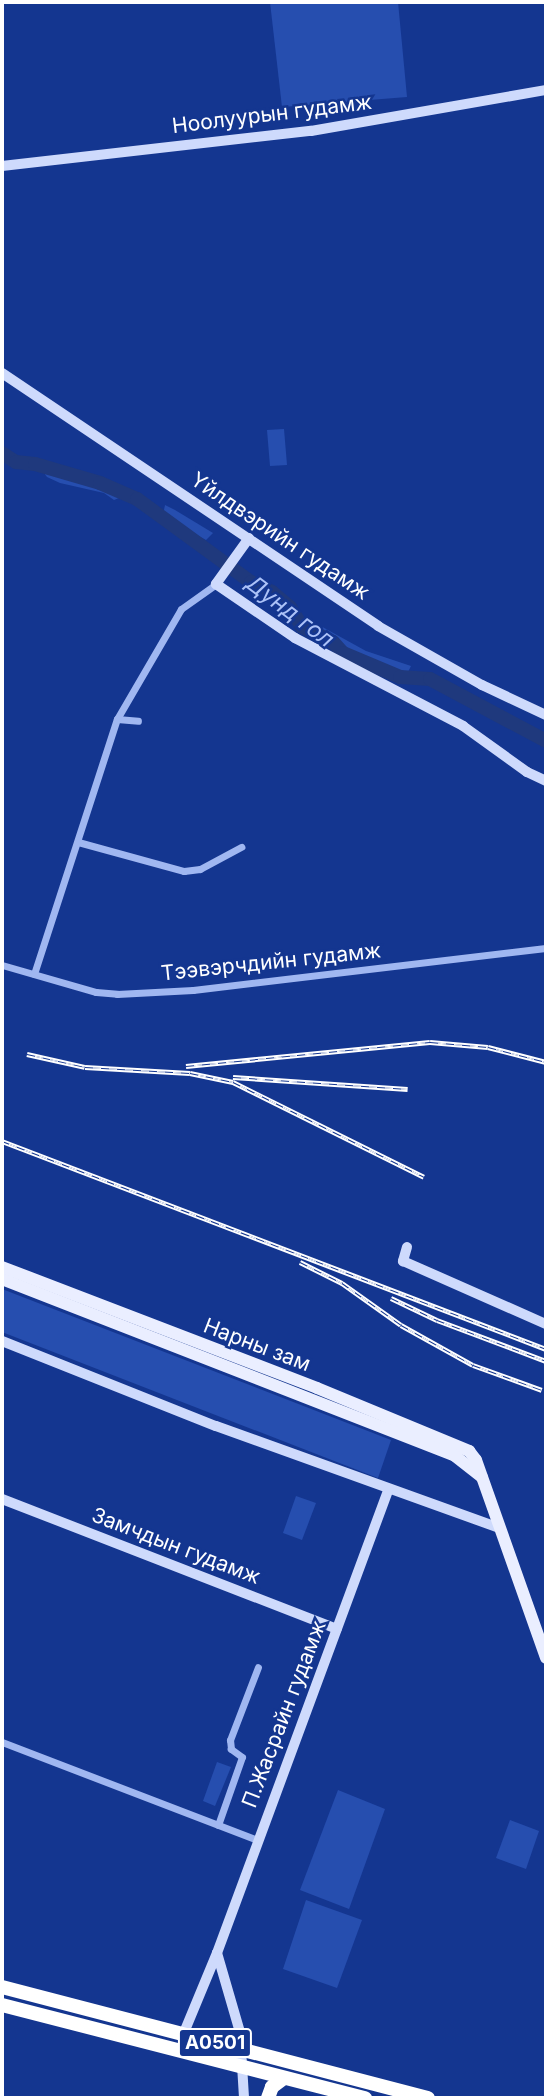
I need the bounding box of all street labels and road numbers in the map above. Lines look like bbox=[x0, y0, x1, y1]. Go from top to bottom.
street label: Ноолуурын гудамж bbox=[171, 89, 373, 139]
street label: Yйлдвэрийн гудамж bbox=[186, 467, 374, 605]
street label: Тээвэрчдийн гудамж bbox=[160, 938, 382, 986]
street label: Нарны зам bbox=[200, 1313, 314, 1377]
street label: Замчдын гудамж bbox=[88, 1502, 264, 1590]
street label: П.Жасрайн гудамж bbox=[237, 1617, 331, 1811]
road number: A0501 bbox=[176, 2027, 254, 2058]

